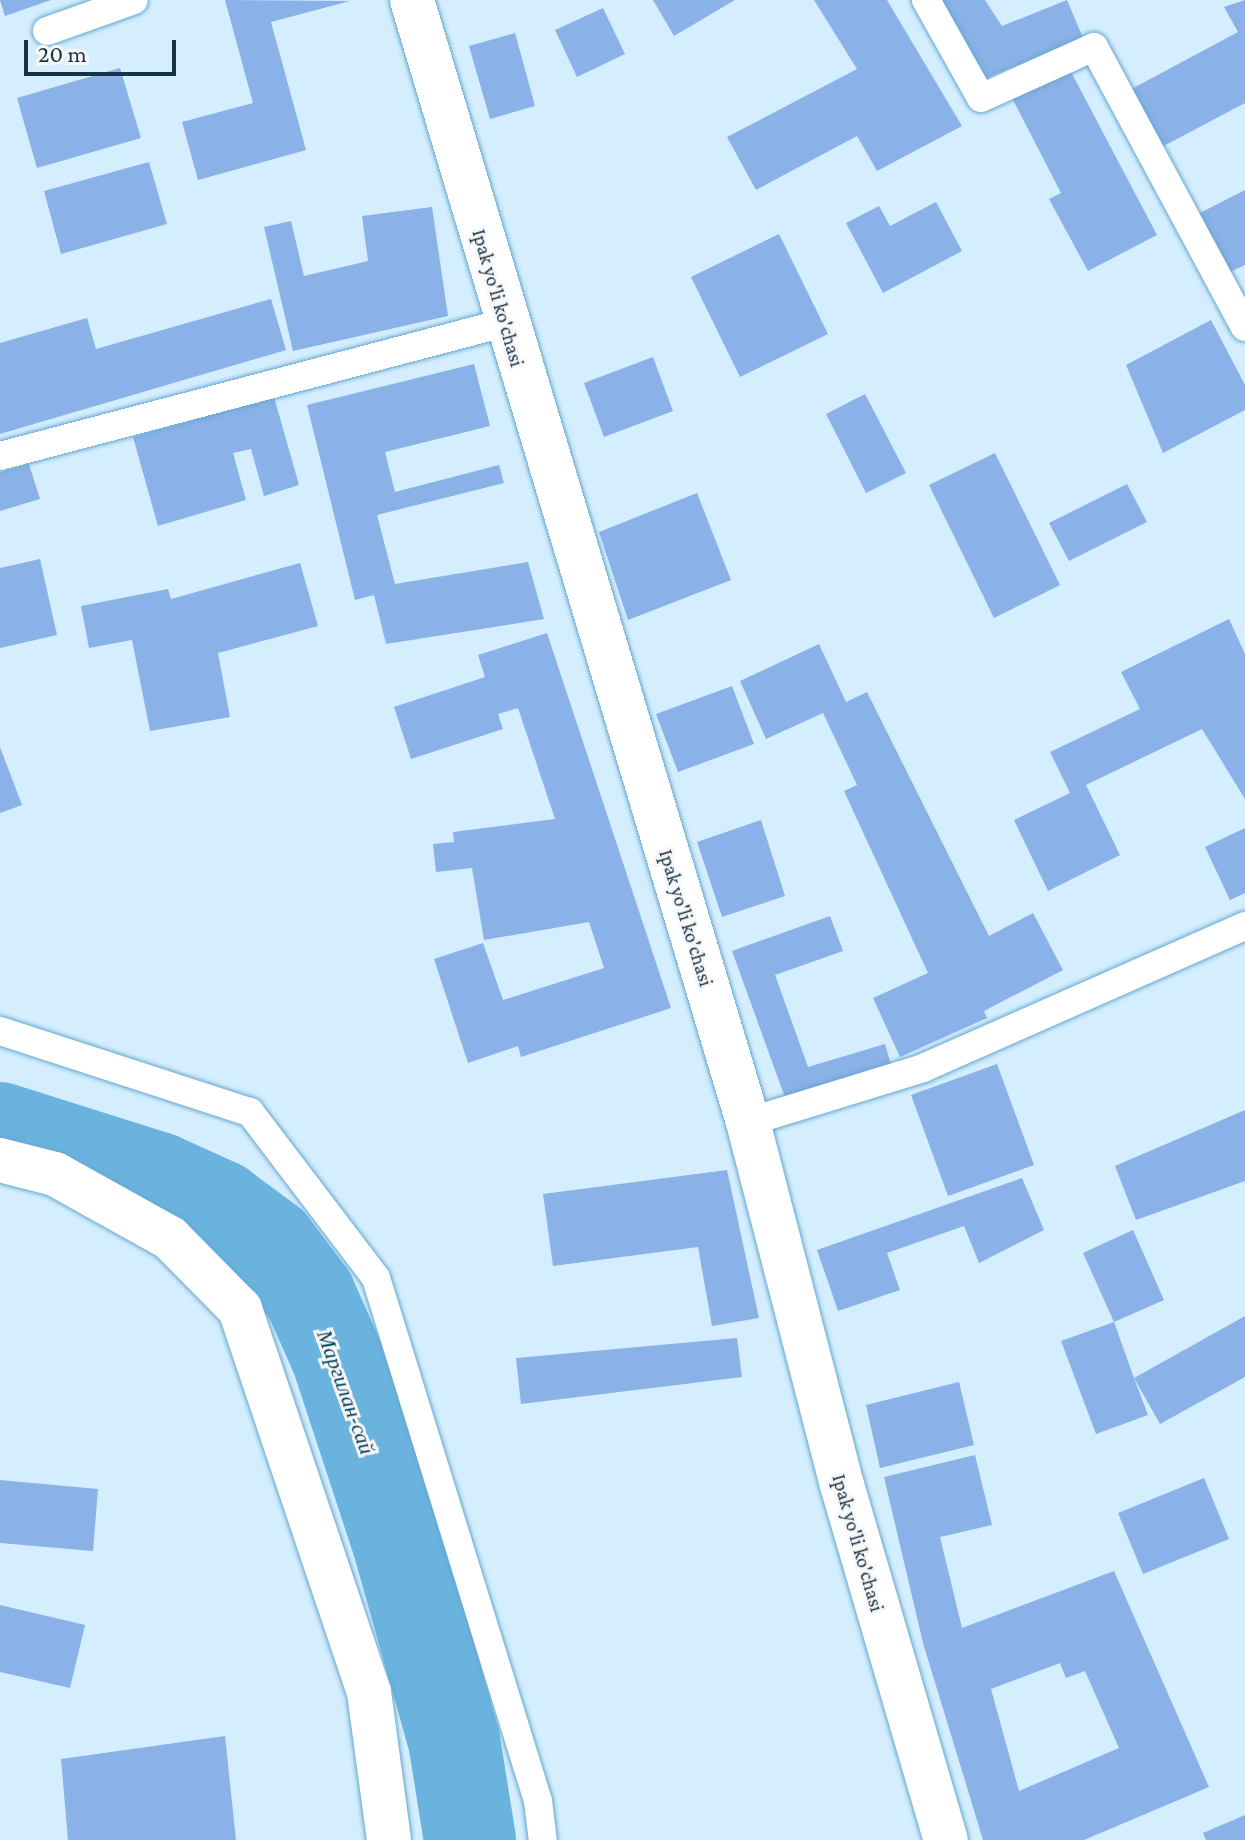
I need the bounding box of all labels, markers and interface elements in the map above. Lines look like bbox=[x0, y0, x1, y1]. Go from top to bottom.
scale bar bbox=[28, 24, 180, 74]
text: 20 m bbox=[38, 40, 87, 67]
street label: Ipak yo'li ko'chasi bbox=[467, 226, 529, 370]
street label: Ipak yo'li ko'chasi bbox=[654, 847, 718, 989]
water label: Маргилан-сай bbox=[311, 1326, 381, 1458]
street label: Ipak yo'li ko'chasi bbox=[827, 1471, 889, 1615]

